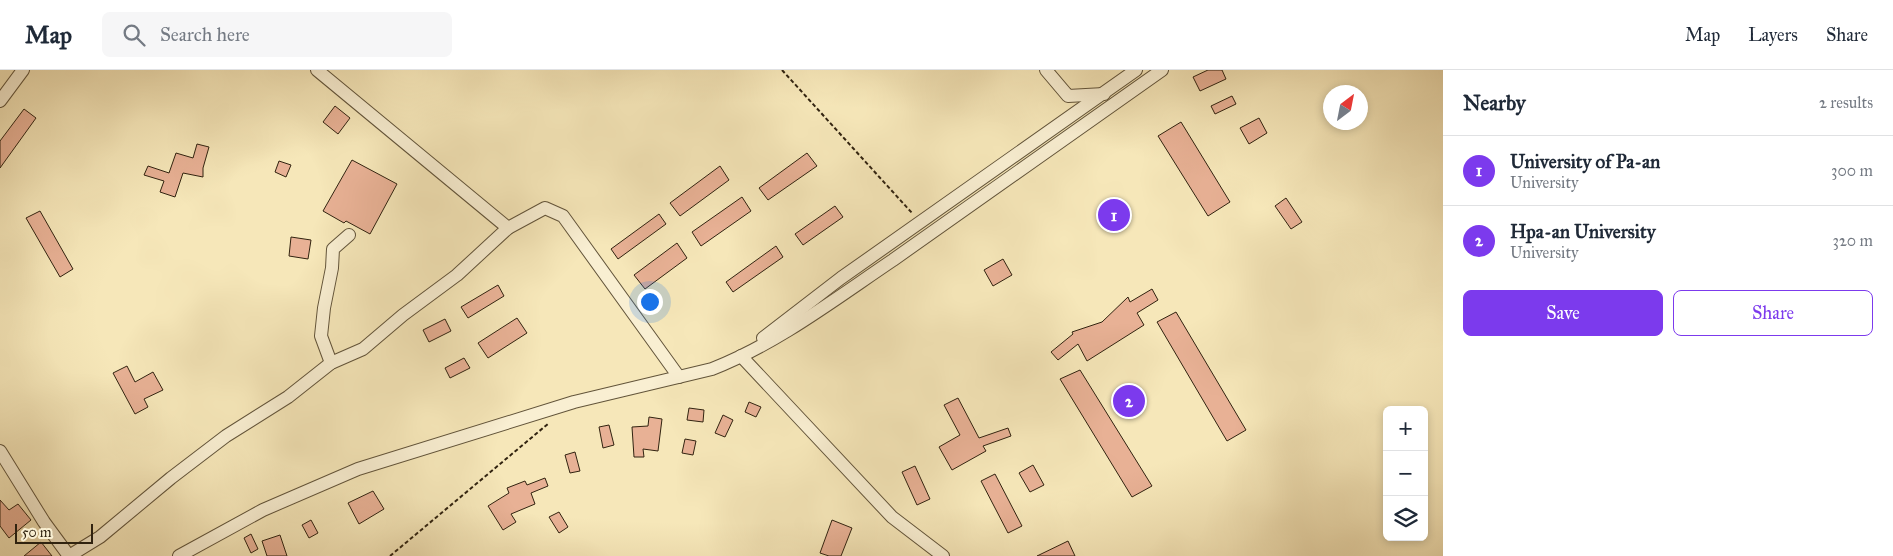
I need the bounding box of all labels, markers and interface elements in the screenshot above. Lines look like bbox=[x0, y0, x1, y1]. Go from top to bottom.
search box bbox=[102, 12, 452, 57]
text: Map bbox=[25, 20, 72, 50]
icon: search bbox=[120, 21, 148, 49]
text: Search here bbox=[160, 23, 250, 46]
text: Map bbox=[1685, 24, 1720, 46]
text: Layers bbox=[1748, 24, 1798, 46]
text: Share bbox=[1826, 24, 1868, 46]
north arrow bbox=[1323, 85, 1368, 130]
text: Nearby bbox=[1463, 90, 1526, 116]
text: 2 results bbox=[1819, 93, 1873, 112]
text: University of Pa-an bbox=[1510, 150, 1660, 173]
text: 1 bbox=[1476, 161, 1482, 180]
text: 300 m bbox=[1831, 161, 1873, 180]
text: University bbox=[1510, 173, 1579, 192]
pin: 1 bbox=[1098, 196, 1130, 234]
text: Hpa-an University bbox=[1510, 220, 1656, 243]
text: 2 bbox=[1475, 231, 1483, 250]
text: 320 m bbox=[1833, 231, 1873, 250]
text: University bbox=[1510, 243, 1579, 262]
your location bbox=[637, 289, 663, 315]
button: Save bbox=[1463, 290, 1663, 336]
button: Share bbox=[1673, 290, 1873, 336]
pin: 2 bbox=[1113, 382, 1145, 420]
map controls bbox=[1383, 406, 1428, 541]
button: + bbox=[1383, 406, 1428, 451]
button: − bbox=[1383, 451, 1428, 496]
button: layers bbox=[1383, 496, 1428, 541]
scale bar bbox=[15, 521, 92, 544]
text: 50 m bbox=[22, 524, 51, 541]

